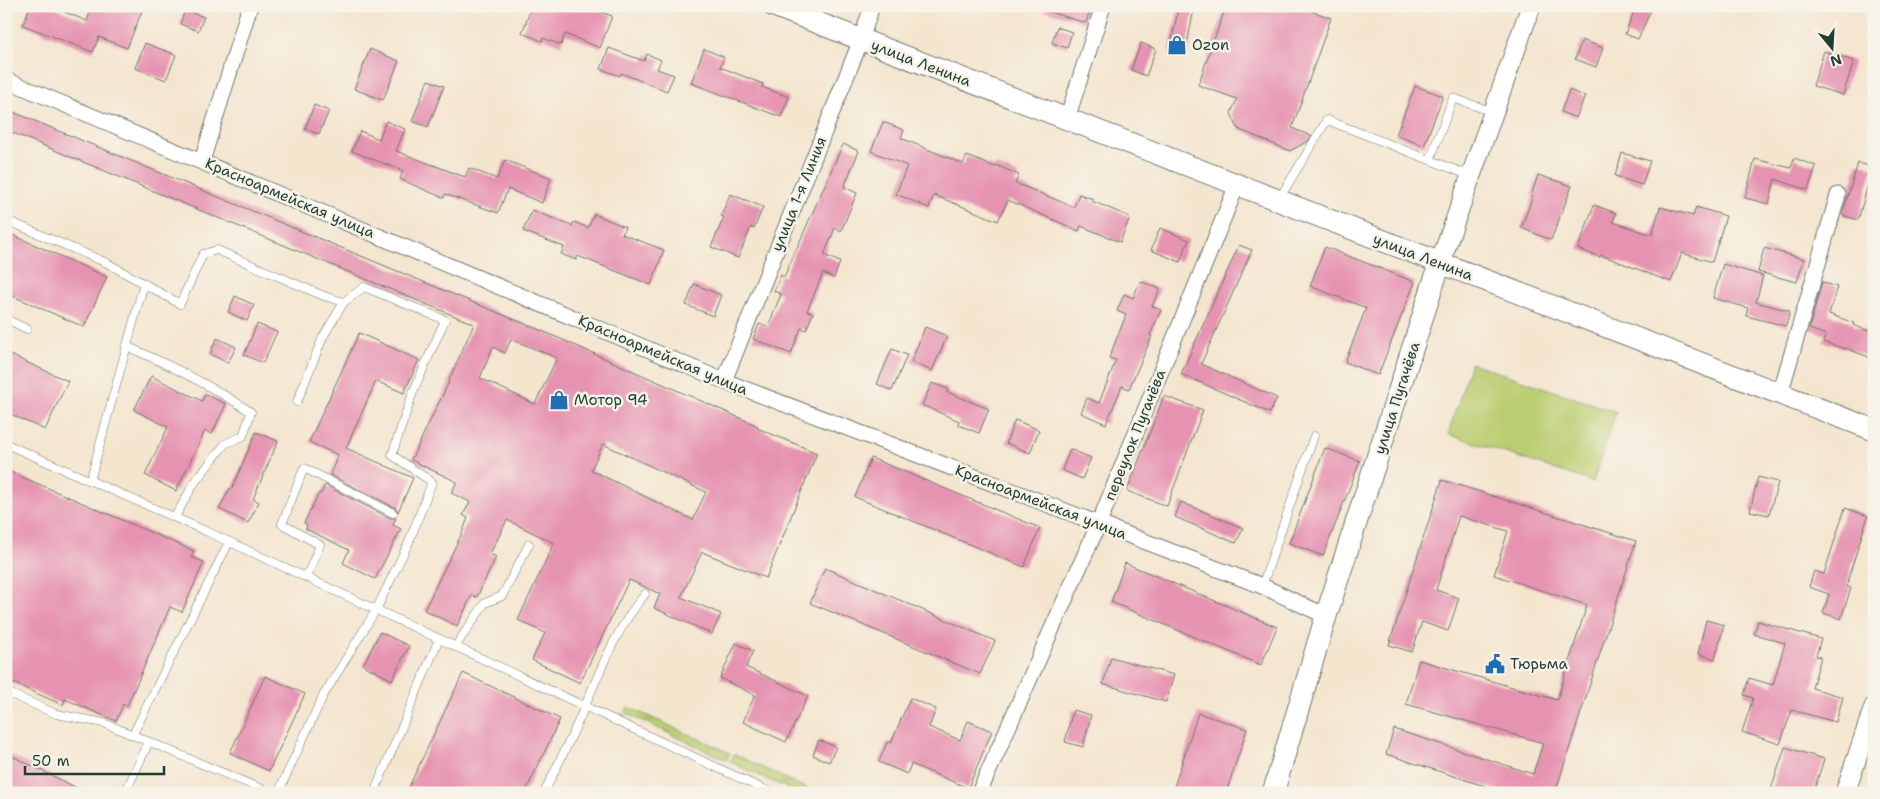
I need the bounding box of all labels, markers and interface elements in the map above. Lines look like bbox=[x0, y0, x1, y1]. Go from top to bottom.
north arrow bbox=[1808, 22, 1858, 72]
shop icon: Ozon bbox=[1166, 34, 1188, 56]
street label: улица Ленина bbox=[868, 35, 974, 91]
place label: Ozon bbox=[1192, 35, 1229, 55]
text: N bbox=[1828, 50, 1844, 71]
street label: улица 1-я Линия bbox=[767, 134, 831, 254]
street label: Красноармейская улица bbox=[202, 153, 378, 243]
street label: улица Ленина bbox=[1370, 229, 1476, 285]
street label: Красноармейская улица bbox=[575, 310, 751, 400]
street label: улица Пугачёва bbox=[1369, 339, 1425, 457]
street label: переулок Пугачёва bbox=[1100, 366, 1171, 503]
shop icon: Мотор 94 bbox=[548, 389, 570, 411]
place label: Мотор 94 bbox=[574, 390, 648, 410]
street label: Красноармейская улица bbox=[952, 460, 1130, 544]
public building icon: Тюрьма bbox=[1484, 653, 1506, 675]
place label: Тюрьма bbox=[1510, 654, 1568, 674]
scale bar bbox=[25, 744, 164, 776]
text: 50 m bbox=[32, 751, 70, 771]

